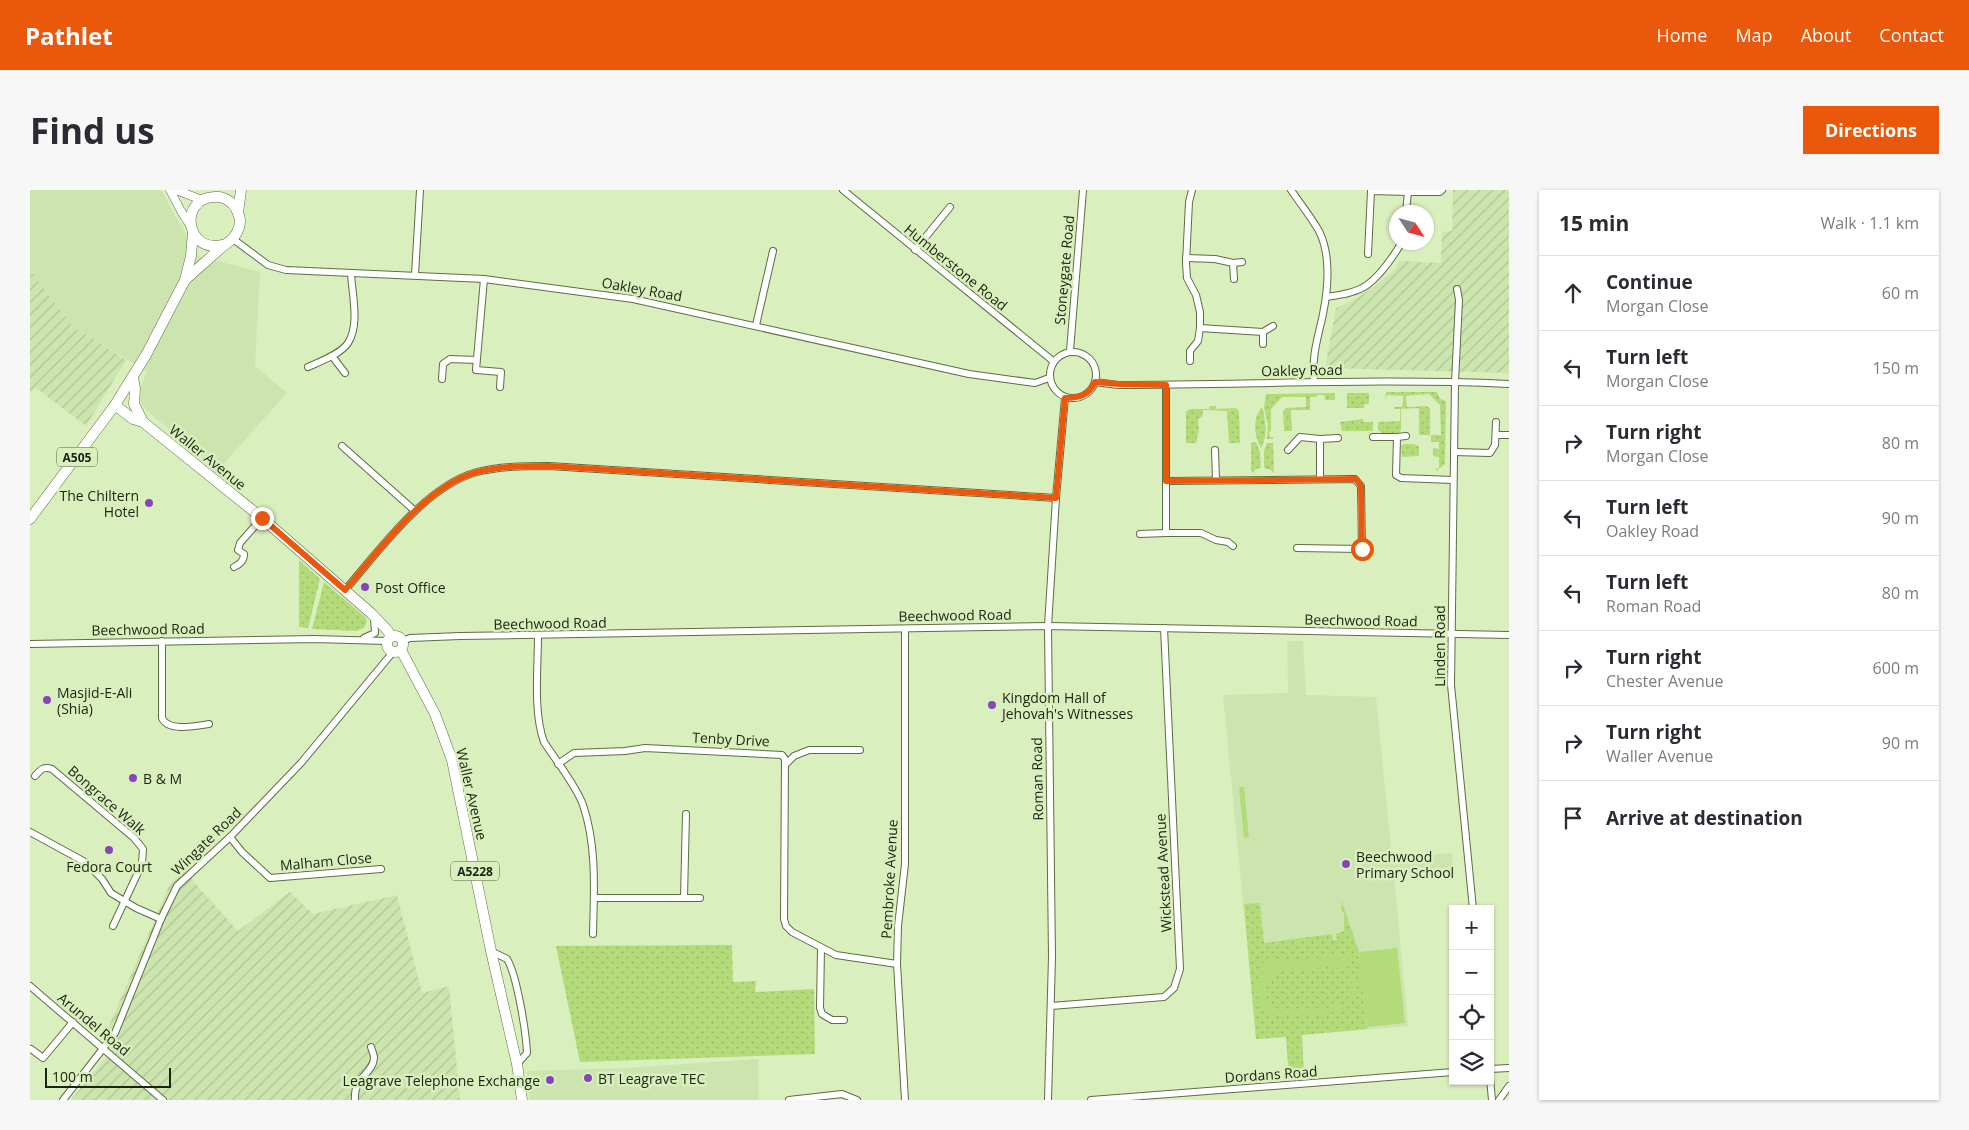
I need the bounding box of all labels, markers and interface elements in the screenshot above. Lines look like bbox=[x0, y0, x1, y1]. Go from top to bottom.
text: Pathlet bbox=[25, 19, 113, 52]
text: Home bbox=[1657, 23, 1707, 47]
text: Map bbox=[1735, 23, 1773, 47]
text: About bbox=[1801, 23, 1851, 47]
text: Contact bbox=[1879, 23, 1944, 47]
button: Directions bbox=[1803, 106, 1939, 154]
text: Find us bbox=[30, 107, 155, 154]
north arrow bbox=[1389, 205, 1434, 250]
text: 15 min bbox=[1559, 209, 1629, 237]
text: Walk · 1.1 km bbox=[1821, 212, 1919, 234]
street label: Stoneygate Road bbox=[1050, 214, 1078, 326]
street label: Humberstone Road bbox=[900, 219, 1012, 315]
text: Continue bbox=[1606, 269, 1693, 295]
street label: Oakley Road bbox=[600, 273, 684, 305]
icon: ahead bbox=[1559, 279, 1587, 307]
text: 60 m bbox=[1882, 282, 1919, 304]
text: Morgan Close bbox=[1606, 295, 1708, 317]
text: Turn left bbox=[1606, 344, 1688, 370]
icon: left bbox=[1559, 354, 1587, 382]
text: 150 m bbox=[1873, 357, 1919, 379]
street label: Oakley Road bbox=[1261, 360, 1343, 380]
text: Morgan Close bbox=[1606, 370, 1708, 392]
text: Turn right bbox=[1606, 419, 1701, 445]
street label: Waller Avenue bbox=[166, 420, 251, 494]
icon: right bbox=[1559, 429, 1587, 457]
text: 80 m bbox=[1882, 432, 1919, 454]
text: Morgan Close bbox=[1606, 445, 1708, 467]
road number: A505 bbox=[57, 448, 97, 466]
place label: The Chiltern Hotel bbox=[60, 486, 139, 521]
text: Turn left bbox=[1606, 494, 1688, 520]
marker: The Chiltern Hotel bbox=[143, 497, 155, 509]
icon: left bbox=[1559, 504, 1587, 532]
route end bbox=[251, 507, 274, 530]
text: 90 m bbox=[1882, 507, 1919, 529]
text: Oakley Road bbox=[1606, 520, 1699, 542]
route start bbox=[1351, 538, 1374, 561]
text: Turn left bbox=[1606, 569, 1688, 595]
place label: Post Office bbox=[375, 578, 446, 597]
icon: left bbox=[1559, 579, 1587, 607]
marker: Post Office bbox=[359, 581, 371, 593]
text: 80 m bbox=[1882, 582, 1919, 604]
text: Roman Road bbox=[1606, 595, 1701, 617]
street label: Beechwood Road bbox=[898, 605, 1012, 625]
street label: Linden Road bbox=[1430, 605, 1449, 687]
street label: Beechwood Road bbox=[1304, 610, 1418, 630]
street label: Beechwood Road bbox=[493, 613, 607, 633]
street label: Beechwood Road bbox=[91, 619, 205, 639]
text: Turn right bbox=[1606, 644, 1701, 670]
icon: right bbox=[1559, 654, 1587, 682]
text: 600 m bbox=[1873, 657, 1919, 679]
text: Chester Avenue bbox=[1606, 670, 1724, 692]
place label: Masjid-E-Ali (Shia) bbox=[57, 683, 132, 718]
place label: Kingdom Hall of Jehovah's Witnesses bbox=[1000, 688, 1133, 723]
marker: Masjid-E-Ali (Shia) bbox=[41, 694, 53, 706]
marker: Kingdom Hall of Jehovah's Witnesses bbox=[986, 699, 998, 711]
text: Turn right bbox=[1606, 719, 1701, 745]
street label: Tenby Drive bbox=[692, 727, 770, 751]
icon: right bbox=[1559, 729, 1587, 757]
text: 90 m bbox=[1882, 732, 1919, 754]
street label: Roman Road bbox=[1027, 737, 1047, 821]
text: Waller Avenue bbox=[1606, 745, 1713, 767]
street label: Waller Avenue bbox=[452, 746, 492, 842]
street label: Bongrace Walk bbox=[64, 761, 150, 839]
place label: B & M bbox=[143, 769, 182, 788]
marker: B & M bbox=[127, 772, 139, 784]
street label: Wingate Road bbox=[167, 803, 245, 879]
icon: arrive bbox=[1559, 804, 1587, 832]
text: Arrive at destination bbox=[1606, 805, 1803, 831]
street label: Wickstead Avenue bbox=[1150, 813, 1176, 933]
street label: Pembroke Avenue bbox=[876, 819, 902, 939]
marker: Fedora Court bbox=[103, 844, 115, 856]
place label: Beechwood Primary School bbox=[1356, 847, 1454, 882]
street label: Malham Close bbox=[279, 848, 373, 874]
place label: Fedora Court bbox=[66, 857, 152, 876]
marker: Beechwood Primary School bbox=[1340, 858, 1352, 870]
road number: A5228 bbox=[451, 861, 499, 880]
map controls bbox=[1449, 905, 1494, 1085]
button: + bbox=[1449, 905, 1494, 950]
button: − bbox=[1449, 950, 1494, 995]
street label: Arundel Road bbox=[54, 988, 134, 1060]
button: locate bbox=[1449, 995, 1494, 1040]
button: layers bbox=[1449, 1040, 1494, 1085]
street label: Dordans Road bbox=[1224, 1061, 1318, 1087]
scale bar bbox=[45, 1065, 171, 1088]
text: 100 m bbox=[52, 1067, 93, 1086]
place label: BT Leagrave TEC bbox=[598, 1069, 705, 1088]
place label: Leagrave Telephone Exchange bbox=[343, 1071, 540, 1090]
marker: BT Leagrave TEC bbox=[582, 1072, 594, 1084]
marker: Leagrave Telephone Exchange bbox=[544, 1074, 556, 1086]

